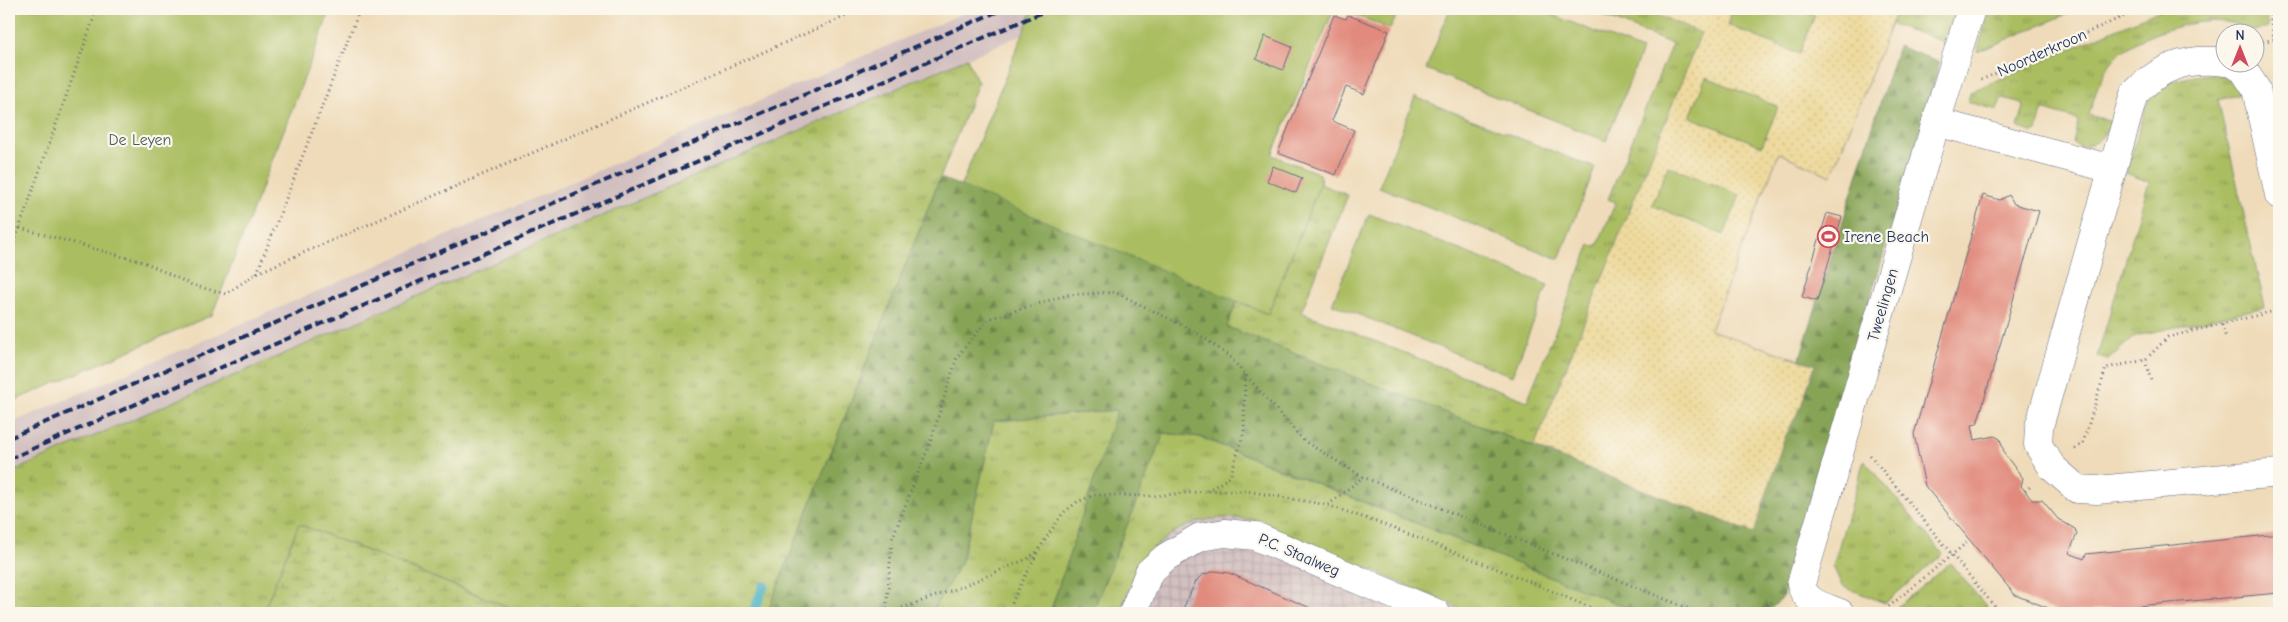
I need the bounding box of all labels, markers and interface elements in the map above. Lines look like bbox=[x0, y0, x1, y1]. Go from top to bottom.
north arrow bbox=[2216, 22, 2266, 72]
street label: Noorderkroon bbox=[1995, 25, 2089, 81]
text: N bbox=[2235, 27, 2245, 44]
park label: De Leyen bbox=[109, 131, 171, 149]
sports icon: Irene Beach bbox=[1816, 225, 1840, 249]
place label: Irene Beach bbox=[1844, 228, 1929, 246]
street label: Tweelingen bbox=[1864, 266, 1902, 344]
street label: P.C. Staalweg bbox=[1256, 530, 1342, 580]

